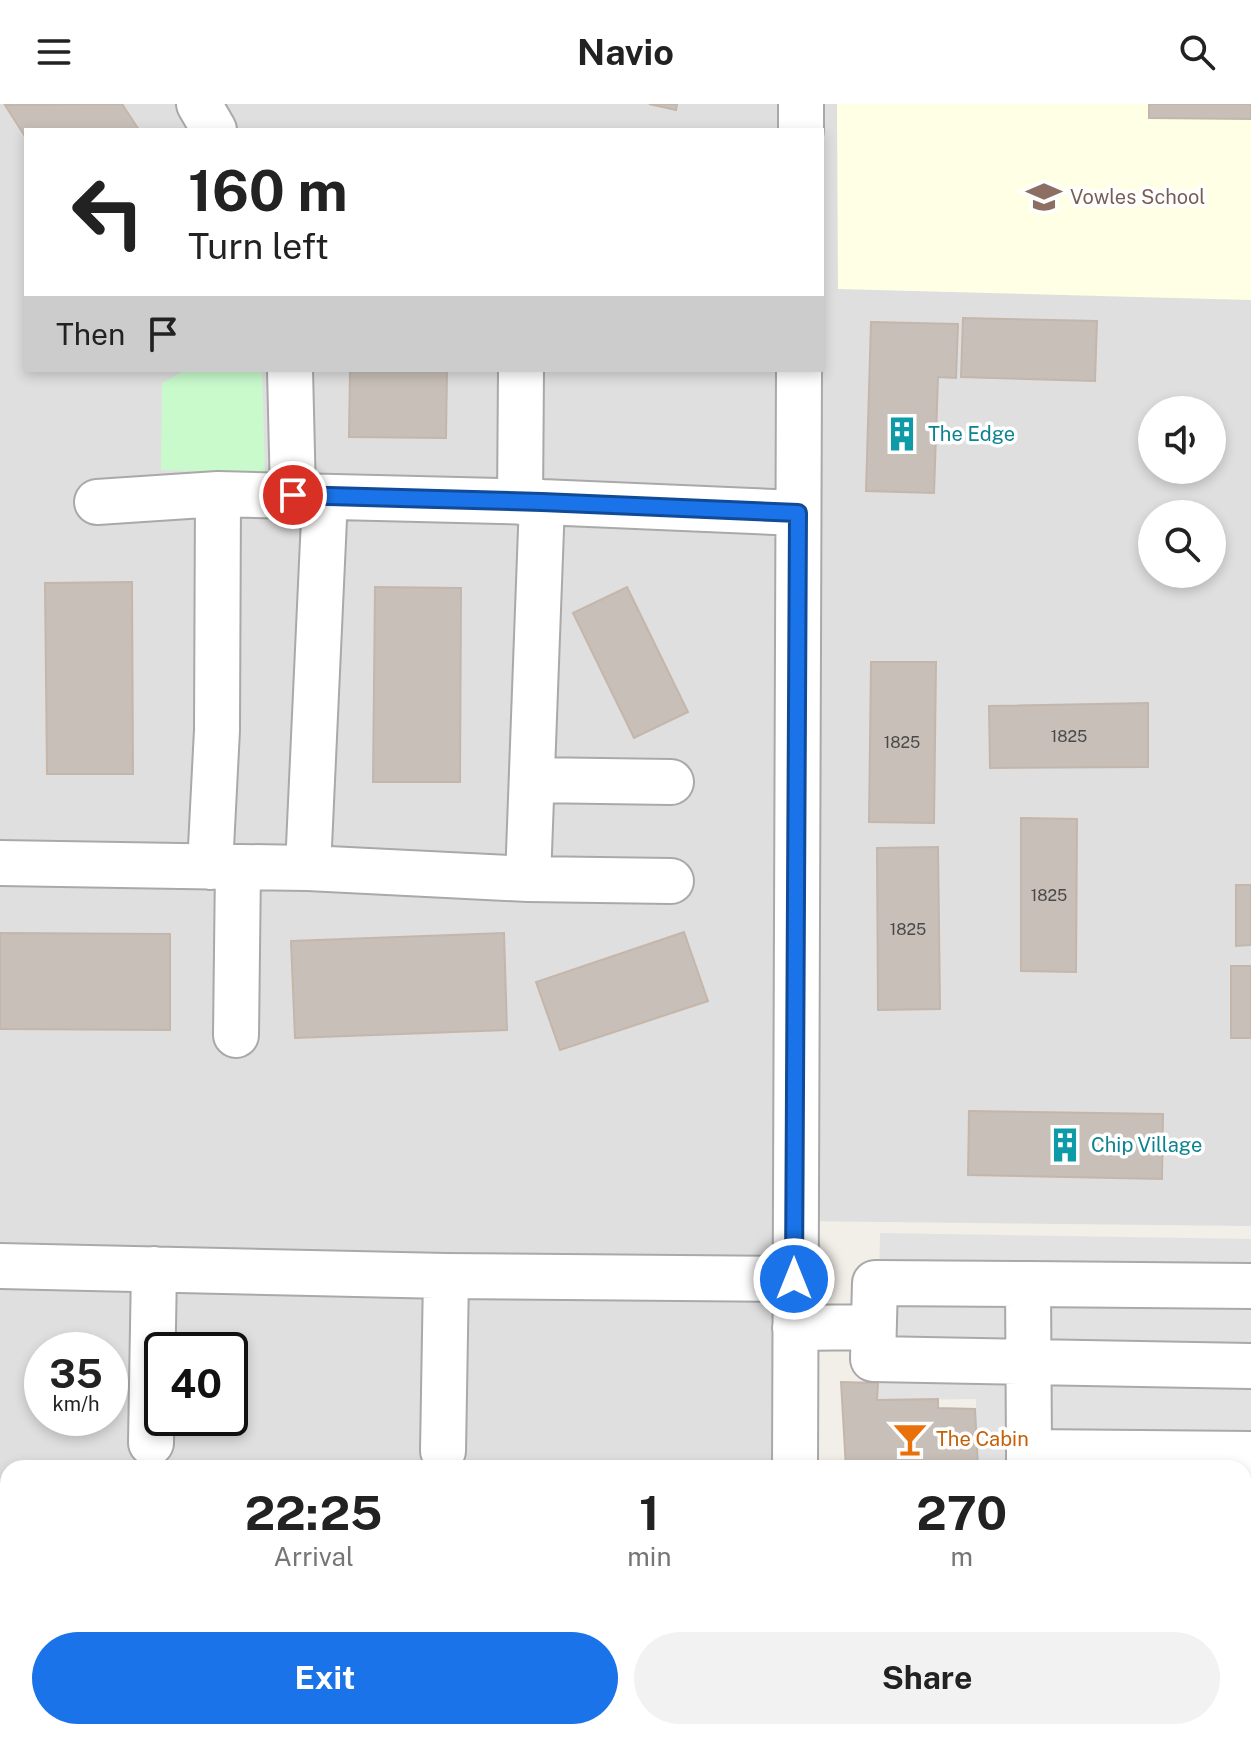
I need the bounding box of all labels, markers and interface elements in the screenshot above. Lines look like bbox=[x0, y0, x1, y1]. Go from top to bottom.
icon: menu bbox=[32, 30, 76, 74]
icon: search bbox=[1175, 30, 1219, 74]
text: Navio bbox=[577, 31, 674, 73]
text: 160 m bbox=[188, 158, 348, 224]
icon: left bbox=[56, 160, 160, 264]
school or university icon: Vowles School bbox=[1025, 178, 1063, 216]
place label: Vowles School bbox=[1070, 185, 1205, 209]
text: Turn left bbox=[188, 225, 329, 267]
icon: arrive bbox=[141, 312, 185, 356]
text: Then bbox=[56, 316, 125, 352]
map controls bbox=[1138, 396, 1226, 588]
button: sound bbox=[1138, 396, 1226, 484]
building icon: The Edge bbox=[883, 415, 921, 453]
place label: The Edge bbox=[928, 422, 1015, 446]
pin bbox=[259, 461, 327, 529]
icon: arrive bbox=[271, 473, 315, 517]
button: search bbox=[1138, 500, 1226, 588]
house number: 1825 bbox=[1051, 727, 1087, 746]
house number: 1825 bbox=[884, 733, 920, 752]
house number: 1825 bbox=[1031, 886, 1067, 905]
house number: 1825 bbox=[890, 920, 926, 939]
building icon: Chip Village bbox=[1046, 1126, 1084, 1164]
place label: Chip Village bbox=[1091, 1133, 1202, 1157]
position arrow bbox=[752, 1237, 836, 1321]
speed limit sign: 40 bbox=[144, 1332, 248, 1436]
text: 35 bbox=[49, 1350, 103, 1397]
text: km/h bbox=[52, 1392, 100, 1416]
bar icon: The Cabin bbox=[891, 1420, 929, 1458]
place label: The Cabin bbox=[936, 1427, 1029, 1451]
text: 22:25 bbox=[245, 1484, 383, 1541]
text: 1 bbox=[639, 1484, 660, 1541]
text: 270 bbox=[916, 1484, 1007, 1541]
text: Arrival bbox=[274, 1541, 354, 1572]
text: min bbox=[627, 1541, 671, 1572]
text: m bbox=[950, 1541, 973, 1572]
button: Exit bbox=[32, 1632, 618, 1724]
button: Share bbox=[634, 1632, 1220, 1724]

